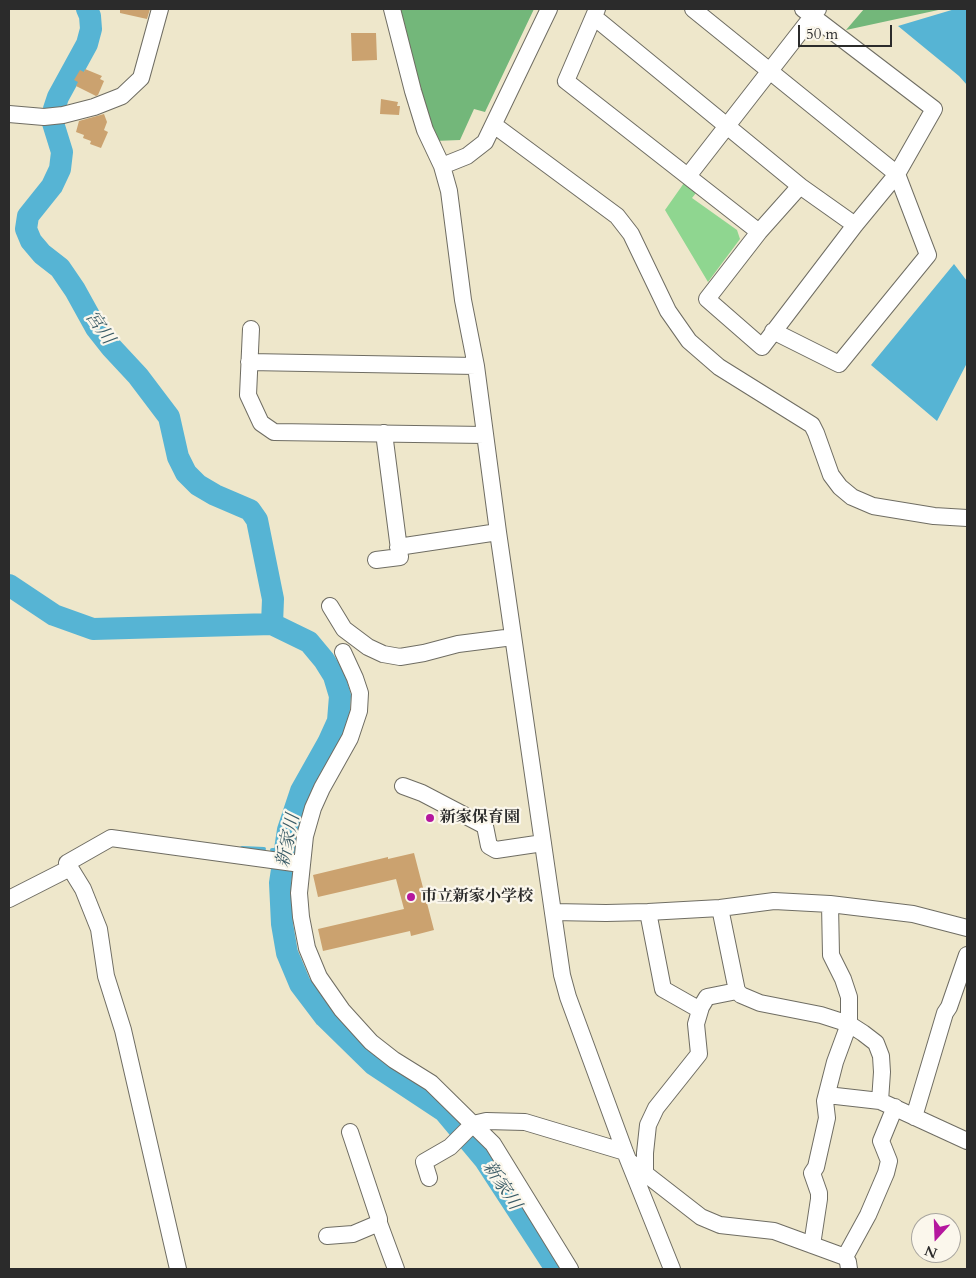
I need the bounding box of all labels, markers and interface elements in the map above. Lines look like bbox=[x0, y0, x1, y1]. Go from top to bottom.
scale bar bbox=[801, 15, 895, 47]
text: 50 m bbox=[806, 24, 838, 44]
water label: 宮川 bbox=[80, 307, 118, 349]
place label: 新家保育園 bbox=[440, 808, 520, 828]
water label: 新家川 bbox=[273, 812, 305, 870]
marker: 新家保育園 bbox=[424, 812, 436, 824]
place label: 市立新家小学校 bbox=[421, 887, 533, 907]
marker: 市立新家小学校 bbox=[405, 891, 417, 903]
water label: 新家川 bbox=[477, 1157, 525, 1215]
north arrow bbox=[911, 1213, 961, 1263]
text: N bbox=[922, 1241, 940, 1263]

